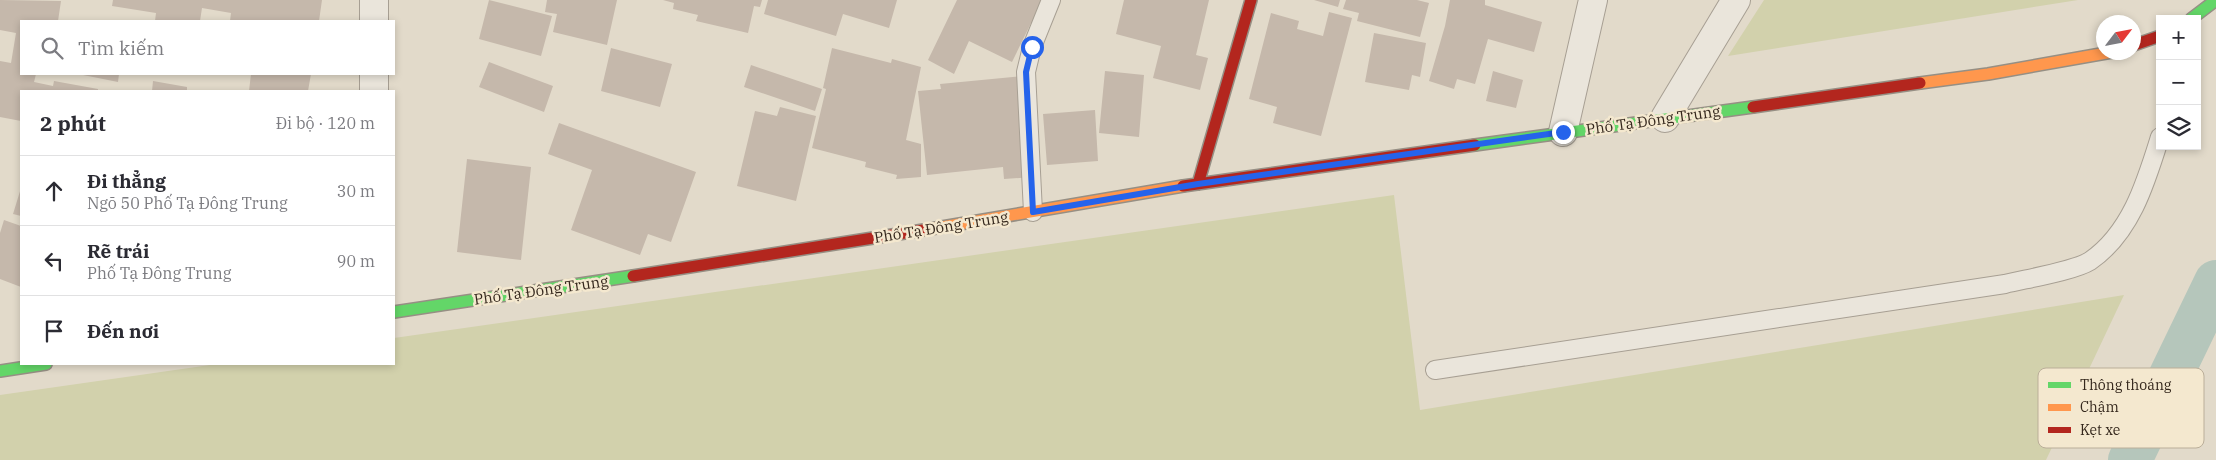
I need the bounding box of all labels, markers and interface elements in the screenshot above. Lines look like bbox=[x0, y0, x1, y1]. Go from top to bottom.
north arrow bbox=[2096, 15, 2141, 60]
map controls bbox=[2156, 15, 2201, 150]
button: + bbox=[2156, 15, 2201, 60]
search box bbox=[20, 20, 395, 75]
icon: search bbox=[38, 34, 66, 62]
text: Tìm kiếm bbox=[78, 36, 164, 60]
route start bbox=[1021, 36, 1044, 59]
button: − bbox=[2156, 60, 2201, 105]
street label: Phố Tạ Đông Trung bbox=[1585, 101, 1721, 139]
button: layers bbox=[2156, 105, 2201, 150]
text: 2 phút bbox=[40, 109, 106, 137]
text: Đi bộ · 120 m bbox=[276, 113, 375, 133]
route end bbox=[1552, 121, 1575, 144]
text: Đi thẳng bbox=[87, 169, 166, 193]
icon: ahead bbox=[40, 177, 68, 205]
text: 30 m bbox=[337, 181, 375, 201]
text: Ngõ 50 Phố Tạ Đông Trung bbox=[87, 193, 288, 213]
street label: Phố Tạ Đông Trung bbox=[873, 207, 1009, 247]
text: Rẽ trái bbox=[87, 239, 149, 263]
icon: left bbox=[40, 247, 68, 275]
text: 90 m bbox=[337, 251, 375, 271]
text: Phố Tạ Đông Trung bbox=[87, 263, 231, 283]
street label: Phố Tạ Đông Trung bbox=[473, 271, 609, 309]
icon: arrive bbox=[40, 317, 68, 345]
text: Đến nơi bbox=[87, 319, 159, 343]
legend bbox=[2038, 368, 2204, 448]
text: Thông thoáng bbox=[2080, 376, 2172, 394]
text: Chậm bbox=[2080, 398, 2119, 416]
text: Kẹt xe bbox=[2080, 421, 2120, 439]

